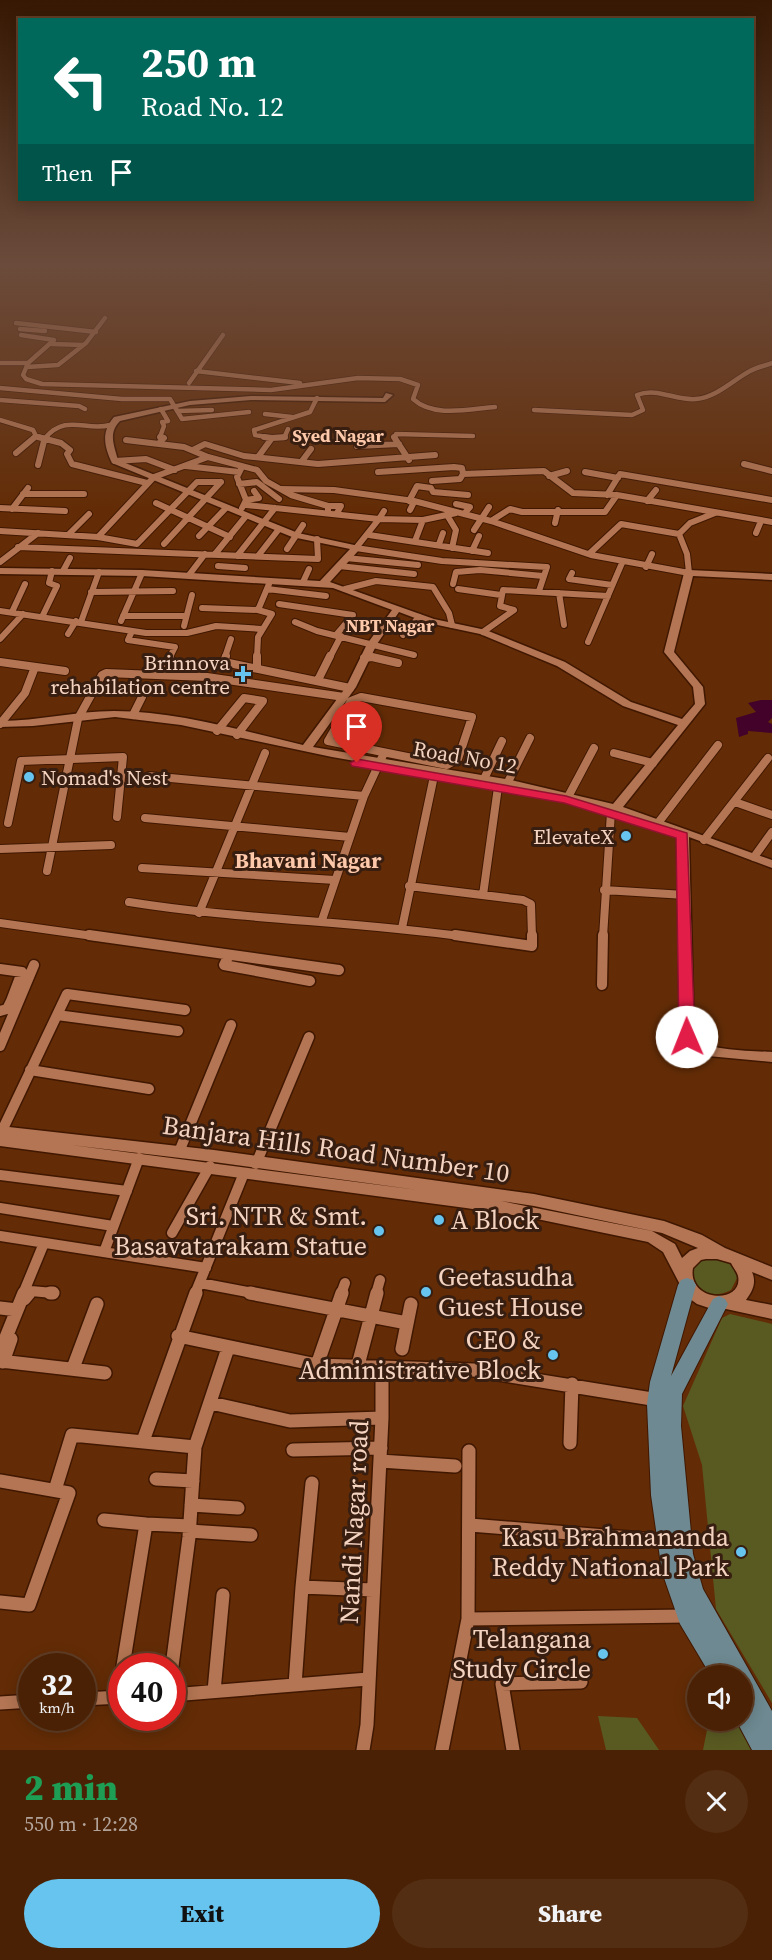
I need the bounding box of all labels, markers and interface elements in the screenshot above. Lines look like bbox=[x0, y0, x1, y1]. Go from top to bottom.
text: 250 m bbox=[141, 33, 256, 91]
icon: left bbox=[42, 42, 120, 120]
text: Road No. 12 bbox=[141, 88, 284, 125]
icon: arrive bbox=[105, 156, 138, 189]
text: Then bbox=[42, 158, 93, 188]
district label: Syed Nagar bbox=[292, 423, 384, 448]
district label: NBT Nagar bbox=[346, 613, 435, 638]
place label: Brinnova rehabilation centre bbox=[50, 648, 230, 701]
marker: Brinnova rehabilation centre bbox=[234, 665, 252, 683]
pin bbox=[331, 701, 382, 763]
icon: arrive bbox=[340, 710, 373, 743]
street label: Road No 12 bbox=[411, 734, 519, 780]
place label: Nomad's Nest bbox=[41, 763, 168, 792]
marker: Nomad's Nest bbox=[22, 770, 36, 784]
place label: ElevateX bbox=[533, 822, 614, 851]
marker: ElevateX bbox=[619, 829, 633, 843]
district label: Bhavani Nagar bbox=[235, 845, 382, 875]
position arrow bbox=[655, 1005, 719, 1069]
street label: Banjara Hills Road Number 10 bbox=[160, 1107, 512, 1191]
place label: Sri. NTR & Smt. Basavatarakam Statue bbox=[114, 1198, 367, 1264]
place label: A Block bbox=[451, 1202, 540, 1238]
marker: A Block bbox=[432, 1213, 446, 1227]
marker: Sri. NTR & Smt. Basavatarakam Statue bbox=[372, 1224, 386, 1238]
place label: Geetasudha Guest House bbox=[438, 1259, 583, 1325]
marker: Geetasudha Guest House bbox=[419, 1285, 433, 1299]
place label: CEO & Administrative Block bbox=[299, 1322, 542, 1388]
marker: CEO & Administrative Block bbox=[546, 1348, 560, 1362]
street label: Nandi Nagar road bbox=[331, 1419, 377, 1625]
place label: Kasu Brahmananda Reddy National Park bbox=[492, 1519, 730, 1585]
marker: Kasu Brahmananda Reddy National Park bbox=[734, 1545, 748, 1559]
place label: Telangana Study Circle bbox=[452, 1621, 592, 1687]
marker: Telangana Study Circle bbox=[596, 1647, 610, 1661]
speed limit sign: 40 bbox=[108, 1653, 186, 1731]
text: 32 bbox=[41, 1664, 73, 1705]
map controls bbox=[687, 1665, 753, 1731]
button: sound bbox=[687, 1665, 753, 1731]
text: km/h bbox=[39, 1697, 75, 1718]
text: 2 min bbox=[24, 1763, 118, 1812]
button: close bbox=[685, 1770, 748, 1833]
text: 550 m · 12:28 bbox=[24, 1810, 138, 1838]
button: Exit bbox=[24, 1879, 380, 1948]
button: Share bbox=[392, 1879, 748, 1948]

